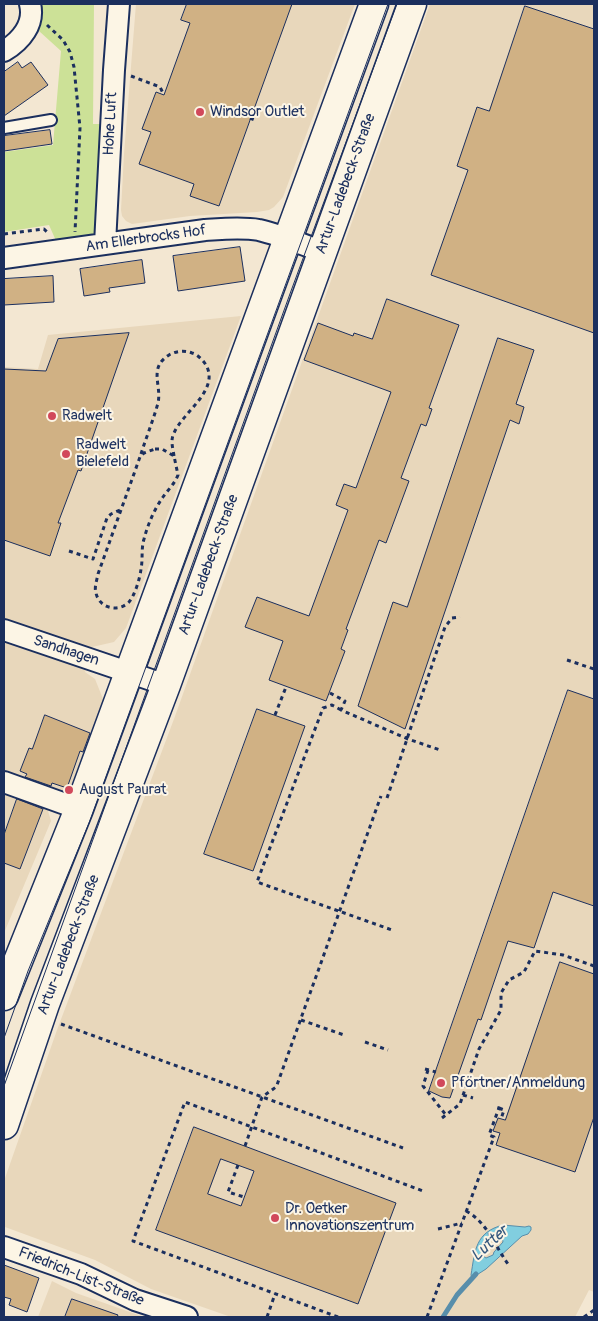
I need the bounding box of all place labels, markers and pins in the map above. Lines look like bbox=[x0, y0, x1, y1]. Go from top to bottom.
place label: Windsor Outlet bbox=[210, 103, 305, 121]
marker: Windsor Outlet bbox=[194, 106, 206, 118]
place label: Radwelt bbox=[62, 407, 112, 425]
marker: Radwelt bbox=[46, 410, 58, 422]
place label: Radwelt Bielefeld bbox=[76, 436, 129, 471]
marker: Radwelt Bielefeld bbox=[60, 448, 72, 460]
place label: August Paurat bbox=[79, 781, 167, 799]
marker: August Paurat bbox=[63, 784, 75, 796]
place label: Pförtner/Anmeldung bbox=[451, 1074, 585, 1092]
marker: Pförtner/Anmeldung bbox=[435, 1077, 447, 1089]
place label: Dr. Oetker Innovationszentrum bbox=[285, 1200, 414, 1235]
marker: Dr. Oetker Innovationszentrum bbox=[269, 1212, 281, 1224]

